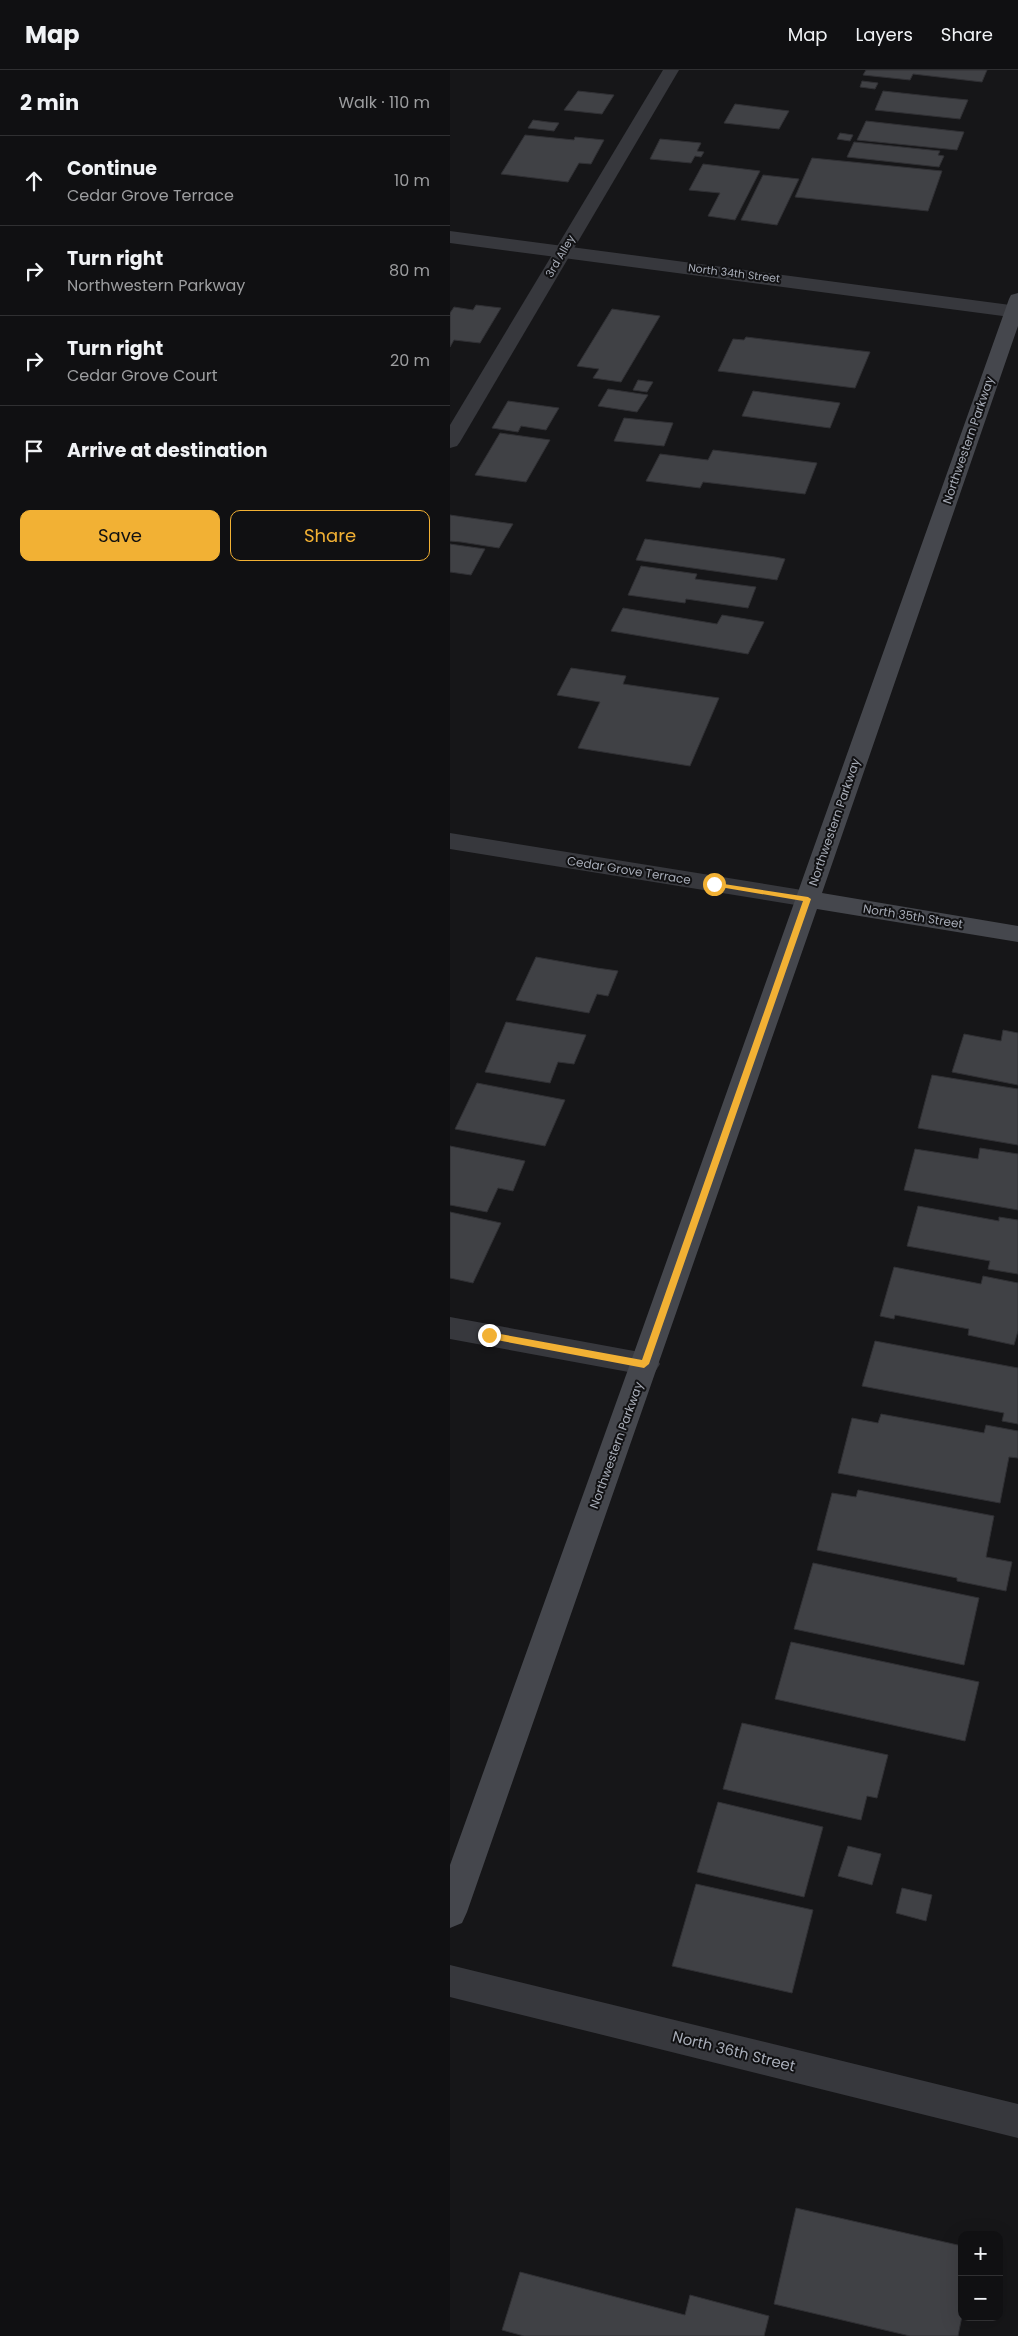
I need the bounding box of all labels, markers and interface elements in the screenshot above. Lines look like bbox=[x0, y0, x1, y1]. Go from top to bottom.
text: Map bbox=[25, 18, 80, 51]
text: Map bbox=[788, 22, 828, 47]
text: Layers bbox=[856, 22, 913, 47]
text: Share bbox=[941, 22, 993, 47]
text: 2 min bbox=[20, 88, 79, 117]
text: Walk · 110 m bbox=[338, 91, 430, 114]
text: Continue bbox=[67, 155, 157, 182]
icon: ahead bbox=[20, 167, 48, 195]
text: 10 m bbox=[394, 169, 430, 192]
text: Cedar Grove Terrace bbox=[67, 184, 234, 207]
street label: 3rd Alley bbox=[541, 231, 579, 280]
text: Turn right bbox=[67, 245, 163, 272]
icon: right bbox=[20, 257, 48, 285]
text: 80 m bbox=[389, 259, 430, 282]
street label: North 34th Street bbox=[687, 259, 781, 287]
text: Northwestern Parkway bbox=[67, 274, 245, 297]
text: Turn right bbox=[67, 335, 163, 362]
icon: right bbox=[20, 347, 48, 375]
text: 20 m bbox=[390, 349, 430, 372]
text: Cedar Grove Court bbox=[67, 364, 218, 387]
street label: Northwestern Parkway bbox=[938, 374, 998, 506]
icon: arrive bbox=[20, 437, 48, 465]
text: Arrive at destination bbox=[67, 437, 268, 464]
button: Save bbox=[20, 510, 220, 561]
button: Share bbox=[230, 510, 430, 561]
street label: Northwestern Parkway bbox=[804, 756, 864, 888]
street label: Cedar Grove Terrace bbox=[566, 852, 692, 888]
route start bbox=[703, 873, 726, 896]
street label: North 35th Street bbox=[862, 900, 964, 932]
route end bbox=[478, 1324, 501, 1347]
street label: Northwestern Parkway bbox=[585, 1379, 647, 1511]
street label: North 36th Street bbox=[670, 2026, 798, 2076]
map controls bbox=[958, 2231, 1003, 2321]
button: + bbox=[958, 2231, 1003, 2276]
button: − bbox=[958, 2276, 1003, 2321]

